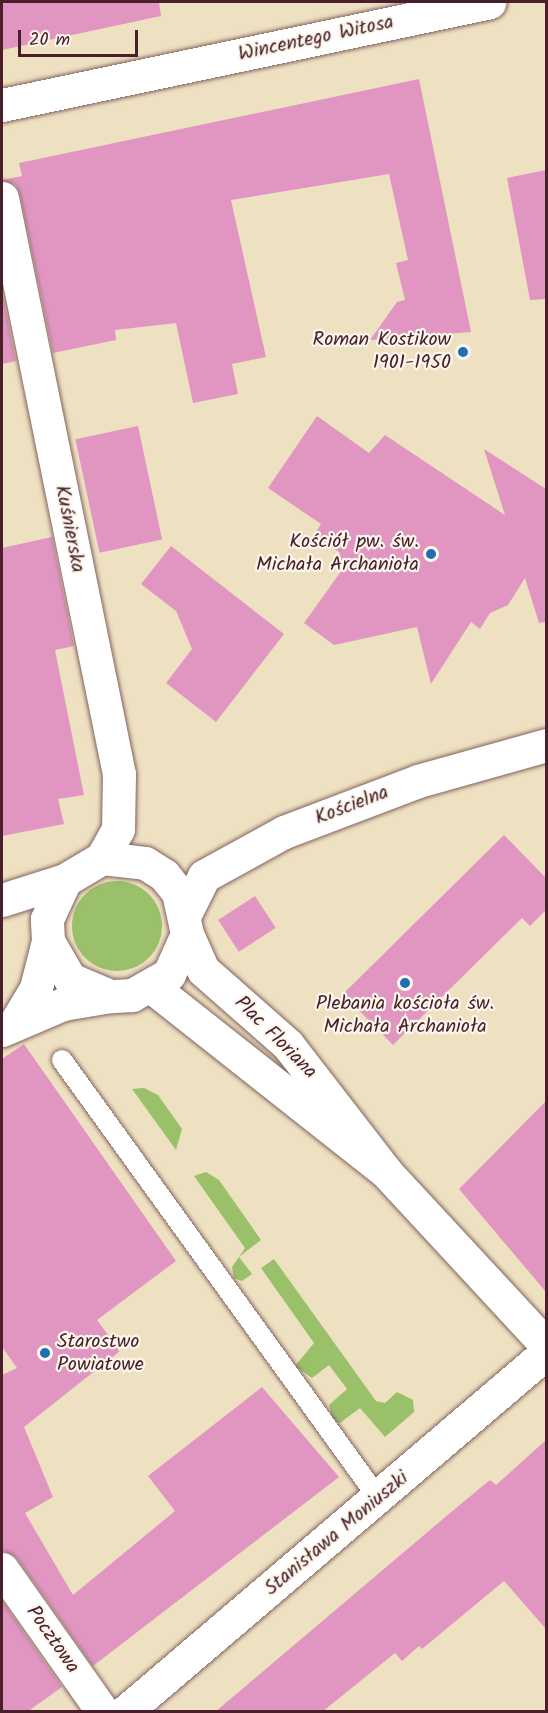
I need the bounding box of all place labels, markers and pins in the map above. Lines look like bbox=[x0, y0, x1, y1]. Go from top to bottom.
place label: Roman Kostikow 1901-1950 bbox=[312, 328, 451, 375]
marker: Roman Kostikow 1901-1950 bbox=[456, 345, 470, 359]
place label: Kościół pw. św. Michała Archanioła bbox=[256, 530, 419, 577]
marker: Kościół pw. św. Michała Archanioła bbox=[424, 547, 438, 561]
marker: Plebania kościoła św. Michała Archanioła bbox=[398, 976, 412, 990]
place label: Plebania kościoła św. Michała Archanioła bbox=[316, 993, 494, 1040]
place label: Starostwo Powiatowe bbox=[57, 1330, 144, 1377]
marker: Starostwo Powiatowe bbox=[38, 1346, 52, 1360]

